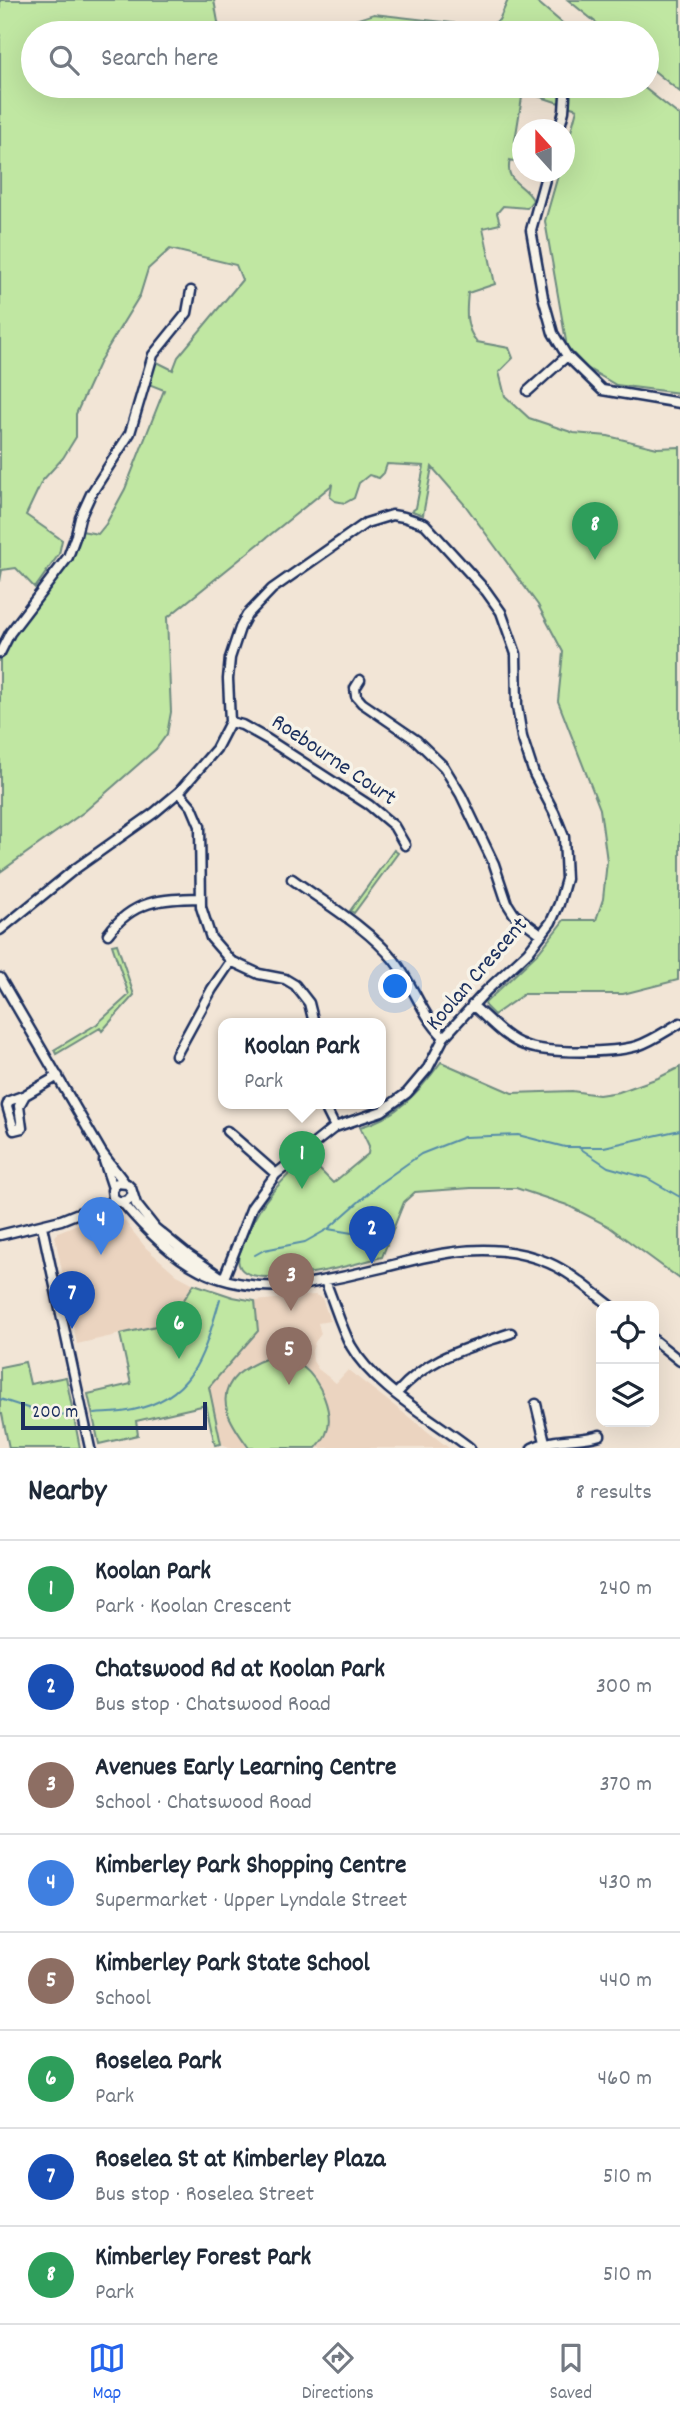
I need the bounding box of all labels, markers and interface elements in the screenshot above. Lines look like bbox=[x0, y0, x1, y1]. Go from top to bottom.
search box bbox=[21, 21, 659, 98]
icon: search bbox=[45, 41, 83, 79]
text: Search here bbox=[101, 41, 219, 78]
north arrow bbox=[512, 119, 575, 182]
pin: 8 bbox=[572, 502, 618, 560]
street label: Roebourne Court bbox=[264, 707, 402, 815]
street label: Koolan Crescent bbox=[419, 911, 537, 1039]
your location bbox=[378, 969, 412, 1003]
popup bbox=[218, 1018, 386, 1109]
text: Koolan Park bbox=[244, 1029, 360, 1066]
text: Park bbox=[244, 1066, 283, 1099]
pin: 1 bbox=[279, 1131, 325, 1189]
pin: 4 bbox=[78, 1197, 124, 1255]
pin: 2 bbox=[349, 1206, 395, 1264]
pin: 3 bbox=[268, 1253, 314, 1311]
pin: 7 bbox=[49, 1271, 95, 1329]
pin: 6 bbox=[156, 1301, 202, 1359]
map controls bbox=[596, 1301, 659, 1427]
button: locate bbox=[596, 1301, 659, 1364]
pin: 5 bbox=[266, 1327, 312, 1385]
button: layers bbox=[596, 1364, 659, 1427]
scale bar bbox=[21, 1399, 206, 1431]
text: 200 m bbox=[32, 1400, 78, 1427]
text: Nearby bbox=[28, 1472, 106, 1515]
text: 8 results bbox=[576, 1477, 652, 1510]
text: Koolan Park bbox=[95, 1554, 211, 1591]
text: 1 bbox=[48, 1573, 54, 1606]
text: 240 m bbox=[599, 1573, 652, 1606]
text: Park · Koolan Crescent bbox=[95, 1591, 291, 1624]
text: Chatswood Rd at Koolan Park bbox=[95, 1652, 385, 1689]
text: 2 bbox=[46, 1671, 56, 1704]
text: 300 m bbox=[596, 1671, 652, 1704]
text: Bus stop · Chatswood Road bbox=[95, 1689, 331, 1722]
text: Avenues Early Learning Centre bbox=[95, 1750, 396, 1787]
text: 3 bbox=[46, 1769, 56, 1802]
text: 370 m bbox=[599, 1769, 652, 1802]
text: School · Chatswood Road bbox=[95, 1787, 312, 1820]
text: Kimberley Park Shopping Centre bbox=[95, 1848, 406, 1885]
text: 4 bbox=[46, 1867, 56, 1900]
text: 430 m bbox=[599, 1867, 652, 1900]
text: Supermarket · Upper Lyndale Street bbox=[95, 1885, 407, 1918]
text: Kimberley Park State School bbox=[95, 1946, 370, 1983]
text: 5 bbox=[46, 1965, 56, 1998]
text: 440 m bbox=[599, 1965, 652, 1998]
text: School bbox=[95, 1983, 151, 2016]
text: Roselea Park bbox=[95, 2044, 222, 2081]
text: 6 bbox=[45, 2063, 57, 2096]
text: 460 m bbox=[598, 2063, 652, 2096]
text: Park bbox=[95, 2081, 134, 2114]
text: Roselea St at Kimberley Plaza bbox=[95, 2142, 386, 2179]
text: 7 bbox=[47, 2161, 55, 2194]
text: 510 m bbox=[603, 2161, 652, 2194]
text: Bus stop · Roselea Street bbox=[95, 2179, 314, 2212]
text: Kimberley Forest Park bbox=[95, 2240, 311, 2277]
text: 8 bbox=[46, 2259, 56, 2292]
text: 510 m bbox=[603, 2259, 652, 2292]
text: Park bbox=[95, 2277, 134, 2310]
tab: Map bbox=[88, 2339, 126, 2408]
tab: Directions bbox=[302, 2339, 374, 2408]
tab: Saved bbox=[550, 2339, 592, 2408]

